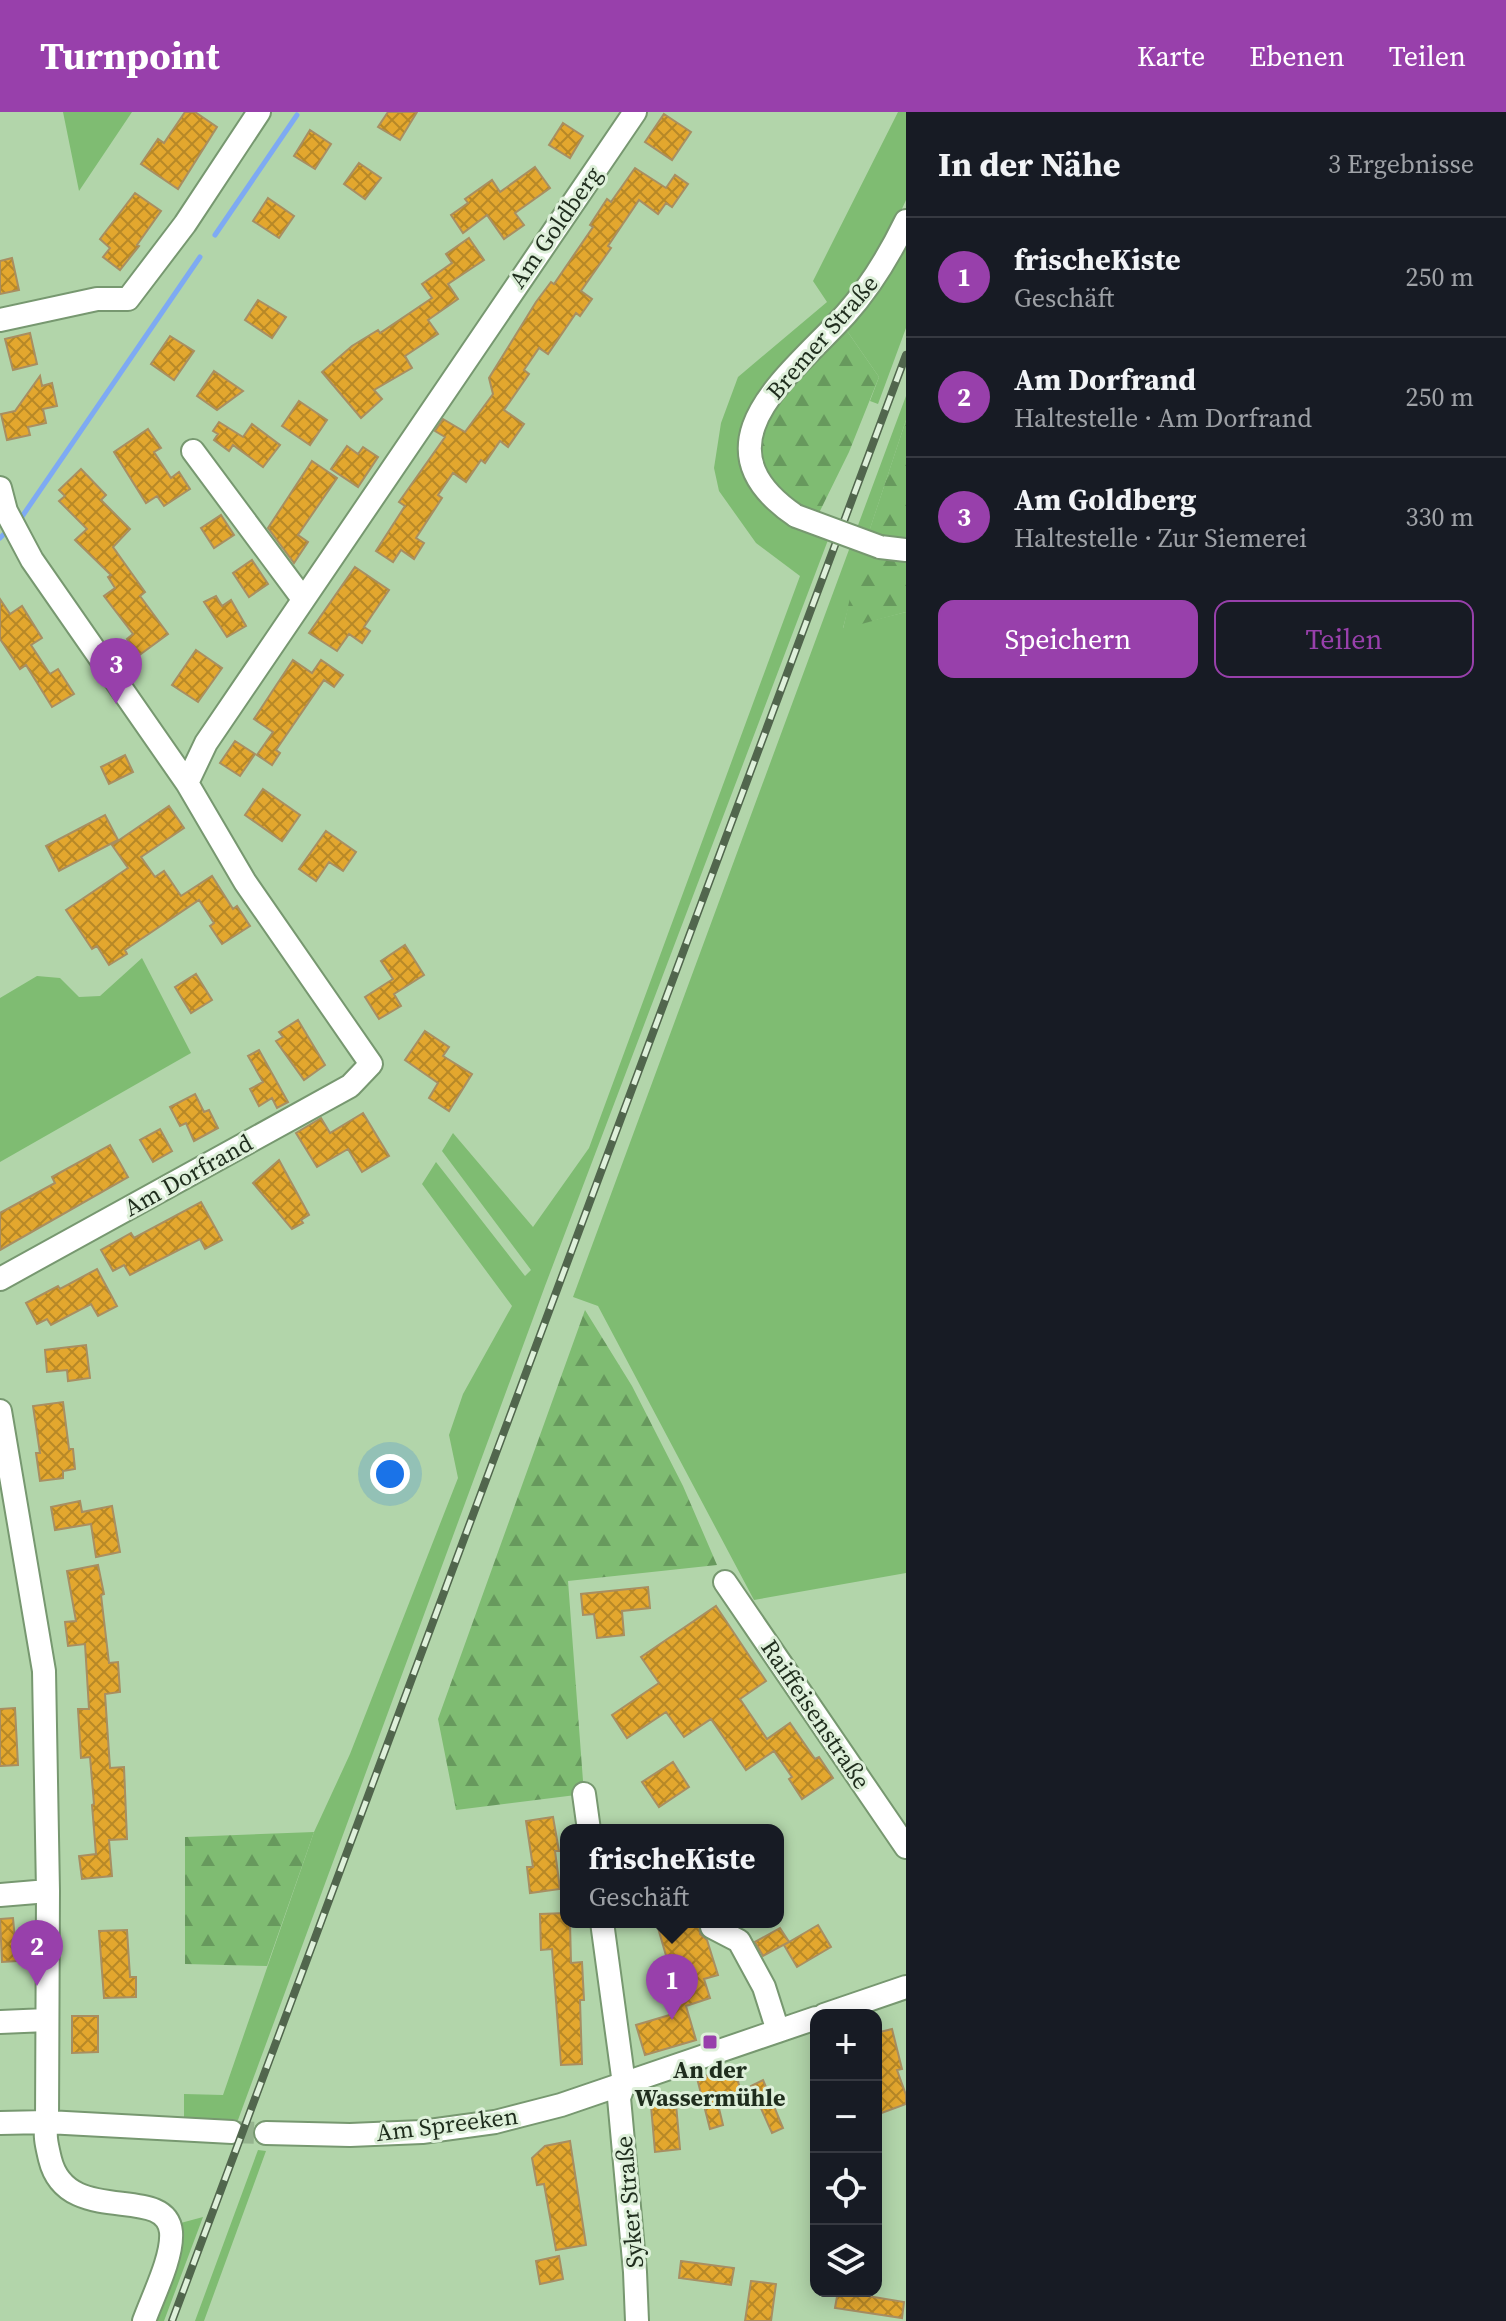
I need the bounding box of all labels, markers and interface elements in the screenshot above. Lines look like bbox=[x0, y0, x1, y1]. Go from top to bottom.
text: Turnpoint bbox=[40, 30, 220, 82]
text: Karte bbox=[1137, 37, 1205, 75]
text: Ebenen bbox=[1249, 37, 1345, 75]
text: Teilen bbox=[1389, 37, 1466, 75]
text: In der Nähe bbox=[938, 141, 1121, 187]
text: 3 Ergebnisse bbox=[1328, 146, 1474, 182]
street label: Am Goldberg bbox=[501, 160, 609, 294]
text: frischeKiste bbox=[1014, 239, 1181, 280]
text: 1 bbox=[957, 259, 971, 295]
text: 250 m bbox=[1406, 259, 1474, 295]
street label: Bremer Straße bbox=[759, 268, 885, 406]
text: Geschäft bbox=[1014, 280, 1114, 316]
text: Am Dorfrand bbox=[1014, 359, 1196, 400]
text: 2 bbox=[957, 379, 971, 415]
text: 250 m bbox=[1406, 379, 1474, 415]
text: Haltestelle · Am Dorfrand bbox=[1014, 400, 1312, 436]
text: Am Goldberg bbox=[1014, 479, 1196, 520]
text: 3 bbox=[957, 499, 971, 535]
text: 330 m bbox=[1406, 499, 1474, 535]
text: Haltestelle · Zur Siemerei bbox=[1014, 520, 1307, 556]
button: Speichern bbox=[938, 600, 1198, 678]
button: Teilen bbox=[1214, 600, 1474, 678]
pin: 3 bbox=[90, 638, 142, 704]
street label: Am Dorfrand bbox=[118, 1126, 259, 1224]
your location bbox=[370, 1454, 410, 1494]
street label: Raiffeisenstraße bbox=[754, 1633, 878, 1795]
popup bbox=[560, 1824, 784, 1928]
text: frischeKiste bbox=[589, 1838, 755, 1879]
text: Geschäft bbox=[589, 1879, 689, 1915]
pin: 2 bbox=[11, 1920, 63, 1986]
pin: 1 bbox=[646, 1954, 698, 2020]
map controls bbox=[810, 2009, 882, 2297]
button: + bbox=[810, 2009, 882, 2081]
marker: An der Wassermühle bbox=[701, 2033, 719, 2051]
place label: An der Wassermühle bbox=[634, 2053, 786, 2114]
button: − bbox=[810, 2081, 882, 2153]
street label: Am Spreeken bbox=[374, 2099, 520, 2149]
street label: Syker Straße bbox=[607, 2134, 651, 2270]
button: locate bbox=[810, 2153, 882, 2225]
button: layers bbox=[810, 2225, 882, 2297]

